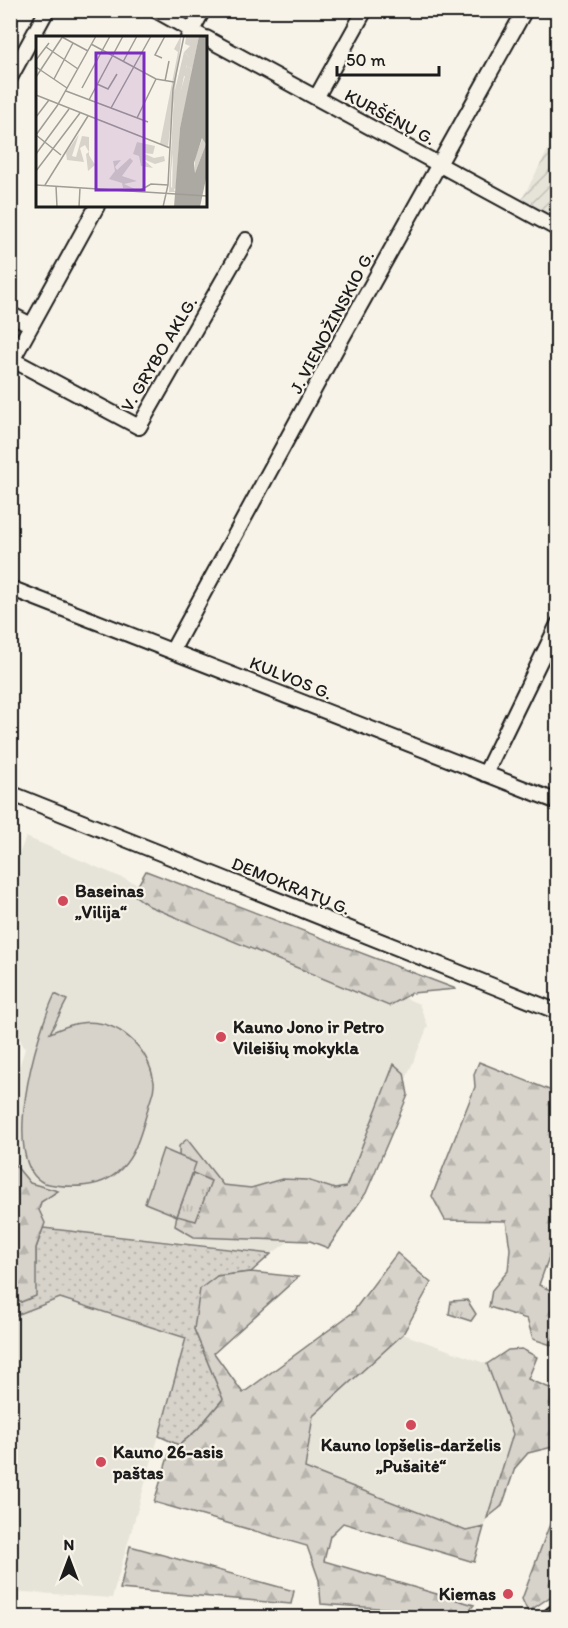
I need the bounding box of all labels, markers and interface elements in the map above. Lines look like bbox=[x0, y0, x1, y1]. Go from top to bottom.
inset map bbox=[36, 36, 207, 207]
scale bar bbox=[337, 39, 439, 77]
text: 50 m bbox=[346, 49, 386, 71]
street label: KURŠĖNŲ G. bbox=[341, 84, 439, 150]
street label: J. VIENOŽINSKIO G. bbox=[285, 247, 379, 397]
street label: V. GRYBO AKLG. bbox=[116, 293, 202, 415]
street label: KULVOS G. bbox=[246, 651, 336, 705]
street label: DEMOKRATŲ G. bbox=[228, 852, 354, 920]
place label: Baseinas „Vilija“ bbox=[75, 880, 144, 923]
marker: Baseinas „Vilija“ bbox=[56, 894, 70, 908]
place label: Kauno Jono ir Petro Vileišių mokykla bbox=[233, 1016, 384, 1059]
marker: Kauno Jono ir Petro Vileišių mokykla bbox=[214, 1030, 228, 1044]
marker: Kauno lopšelis-darželis „Pušaitė“ bbox=[404, 1418, 418, 1432]
place label: Kauno lopšelis-darželis „Pušaitė“ bbox=[321, 1434, 501, 1477]
place label: Kauno 26-asis paštas bbox=[112, 1441, 223, 1484]
marker: Kauno 26-asis paštas bbox=[94, 1455, 108, 1469]
north arrow bbox=[39, 1529, 99, 1589]
text: N bbox=[64, 1535, 74, 1554]
place label: Kiemas bbox=[439, 1583, 496, 1605]
marker: Kiemas bbox=[501, 1587, 515, 1601]

